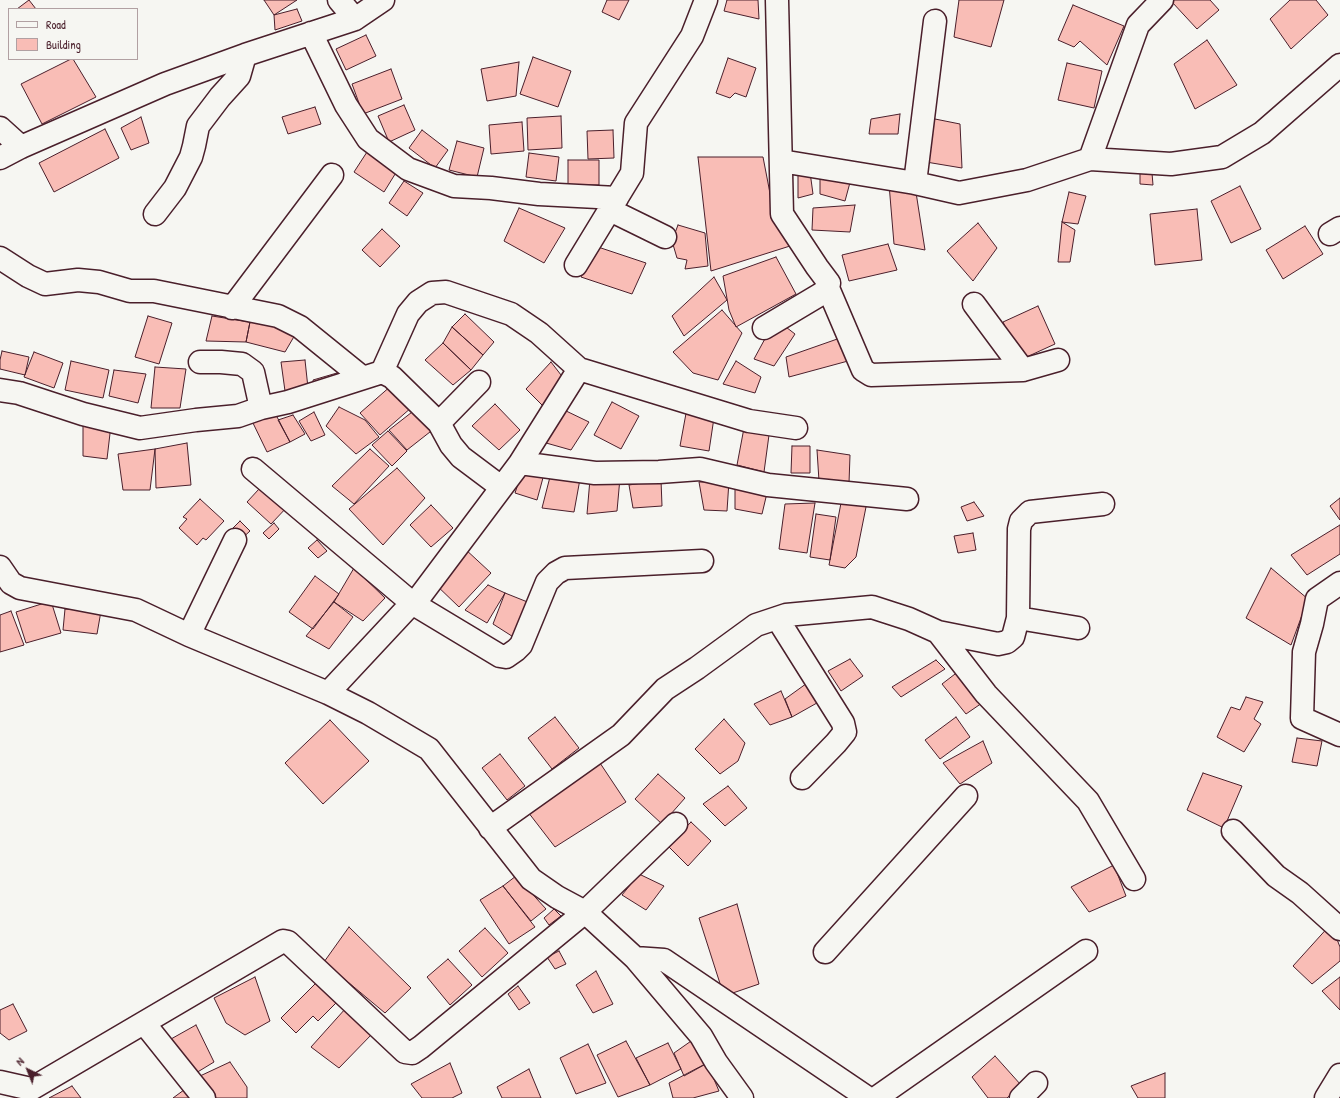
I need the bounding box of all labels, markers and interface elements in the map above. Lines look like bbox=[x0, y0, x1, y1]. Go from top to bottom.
legend bbox=[8, 8, 138, 60]
text: Road bbox=[46, 16, 66, 33]
text: Building bbox=[46, 36, 81, 53]
north arrow bbox=[8, 1050, 48, 1090]
text: N bbox=[13, 1054, 27, 1068]

